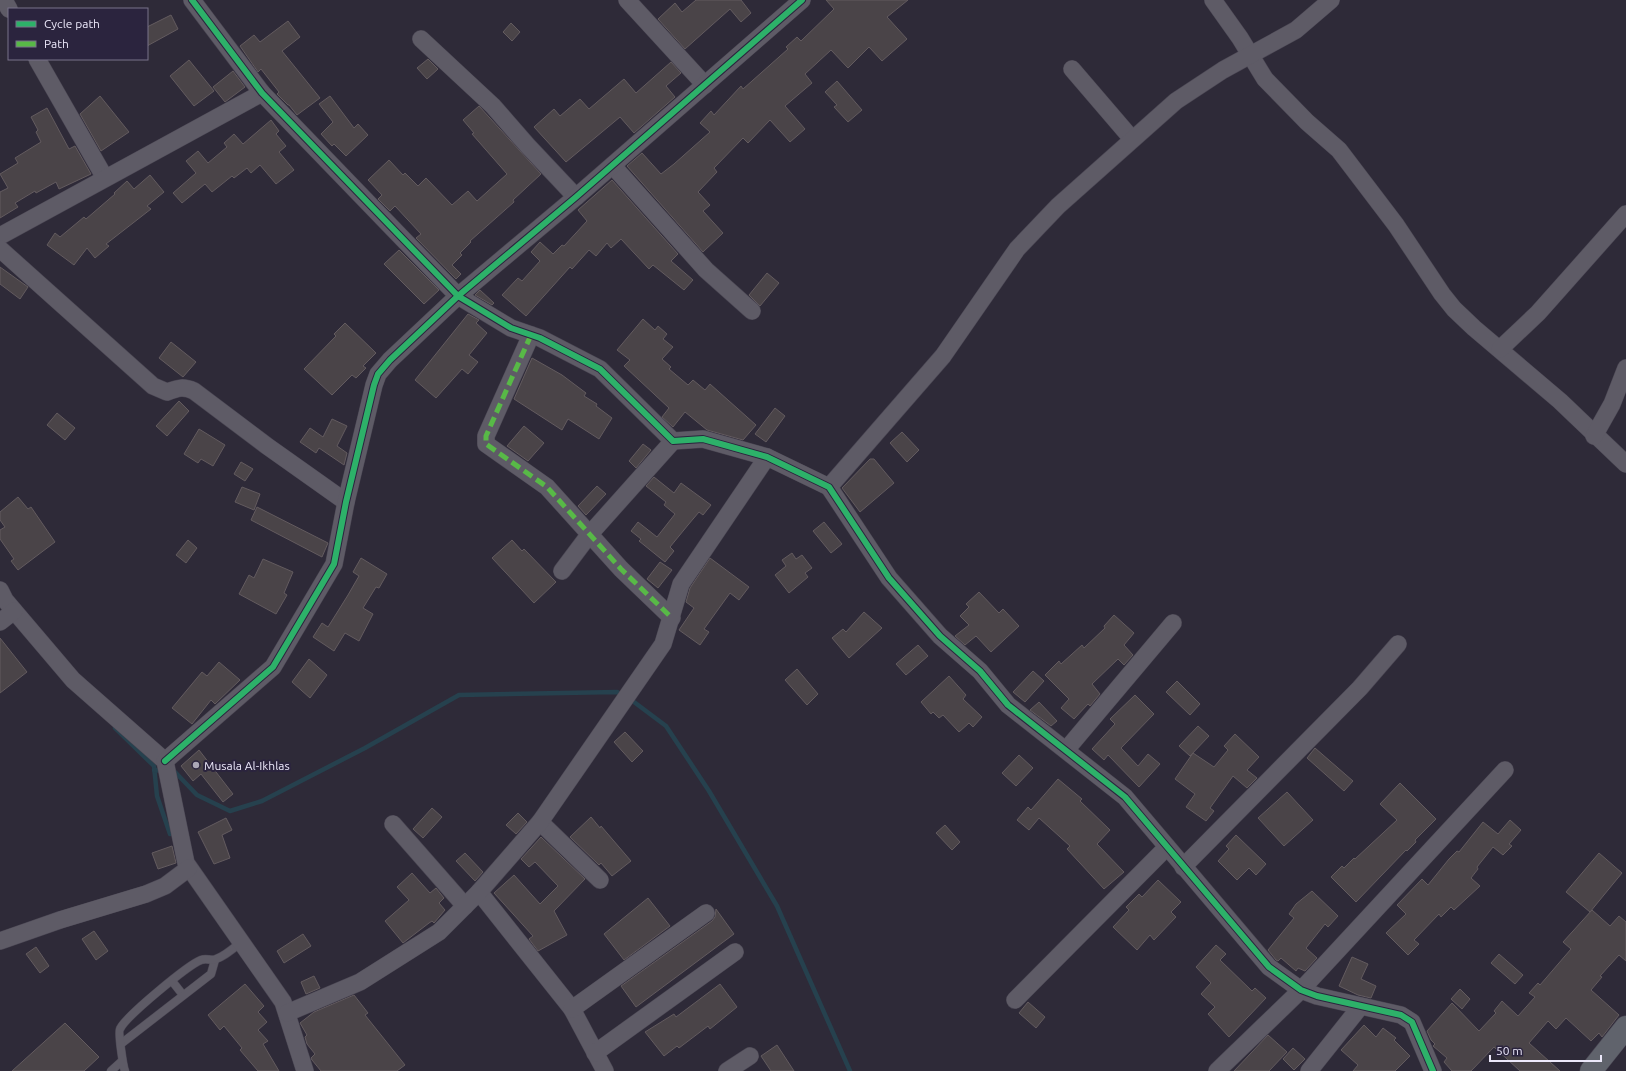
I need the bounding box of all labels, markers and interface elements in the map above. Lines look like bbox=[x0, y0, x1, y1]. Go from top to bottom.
legend bbox=[8, 8, 148, 60]
text: Cycle path bbox=[44, 17, 100, 30]
text: Path bbox=[44, 37, 69, 50]
place label: Musala Al-Ikhlas bbox=[204, 759, 290, 772]
marker: Musala Al-Ikhlas bbox=[191, 760, 201, 770]
scale bar bbox=[1490, 1037, 1601, 1063]
text: 50 m bbox=[1496, 1044, 1523, 1057]

